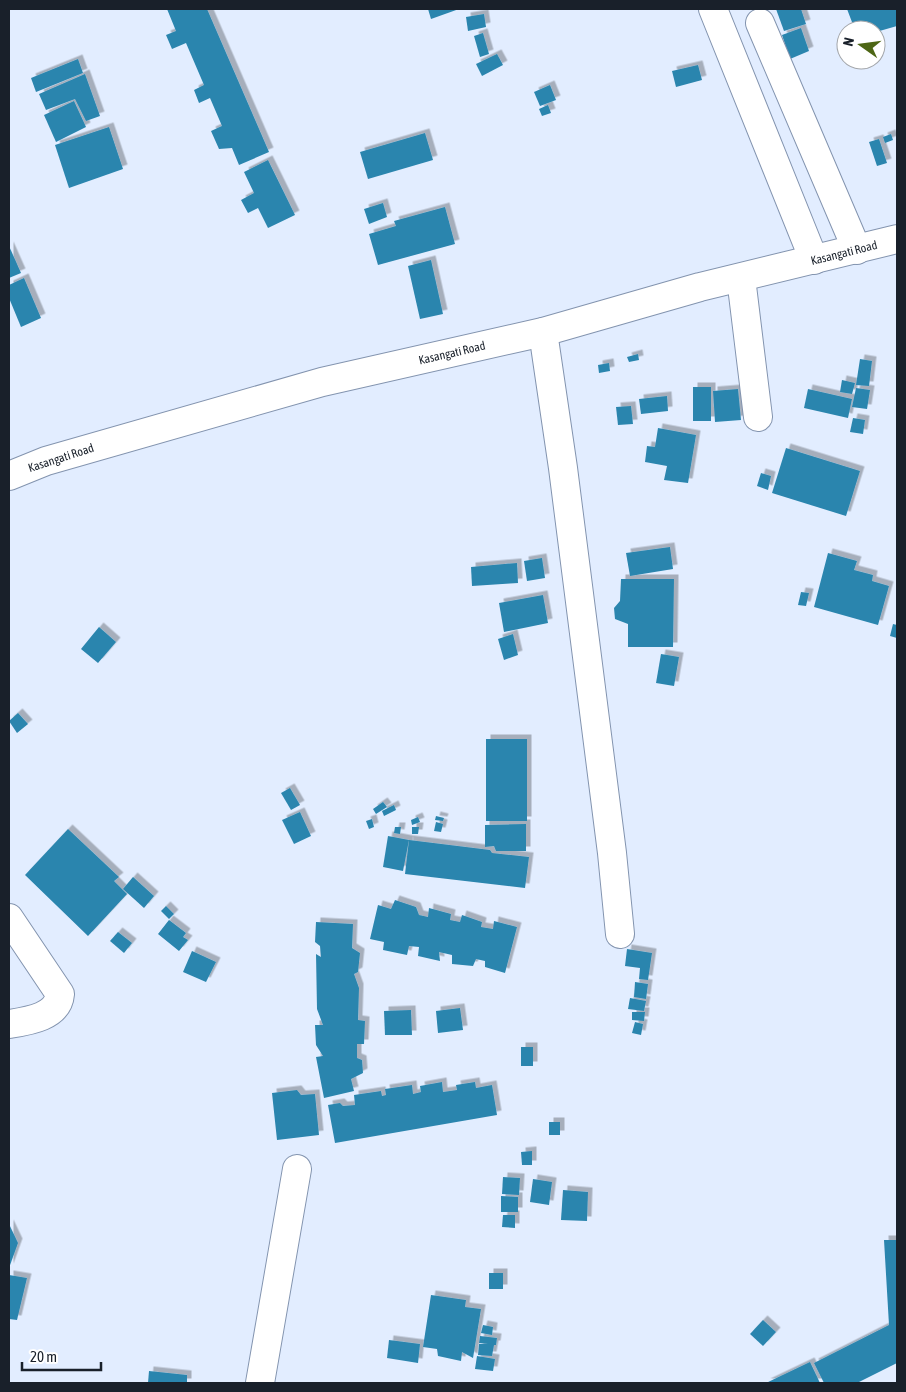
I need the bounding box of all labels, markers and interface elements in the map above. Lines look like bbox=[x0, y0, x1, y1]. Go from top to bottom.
north arrow bbox=[836, 20, 886, 70]
text: N bbox=[840, 36, 857, 48]
street label: Kasangati Road bbox=[809, 238, 879, 268]
street label: Kasangati Road bbox=[417, 339, 487, 367]
street label: Kasangati Road bbox=[26, 441, 96, 475]
scale bar bbox=[22, 1340, 101, 1372]
text: 20 m bbox=[30, 1348, 57, 1365]

